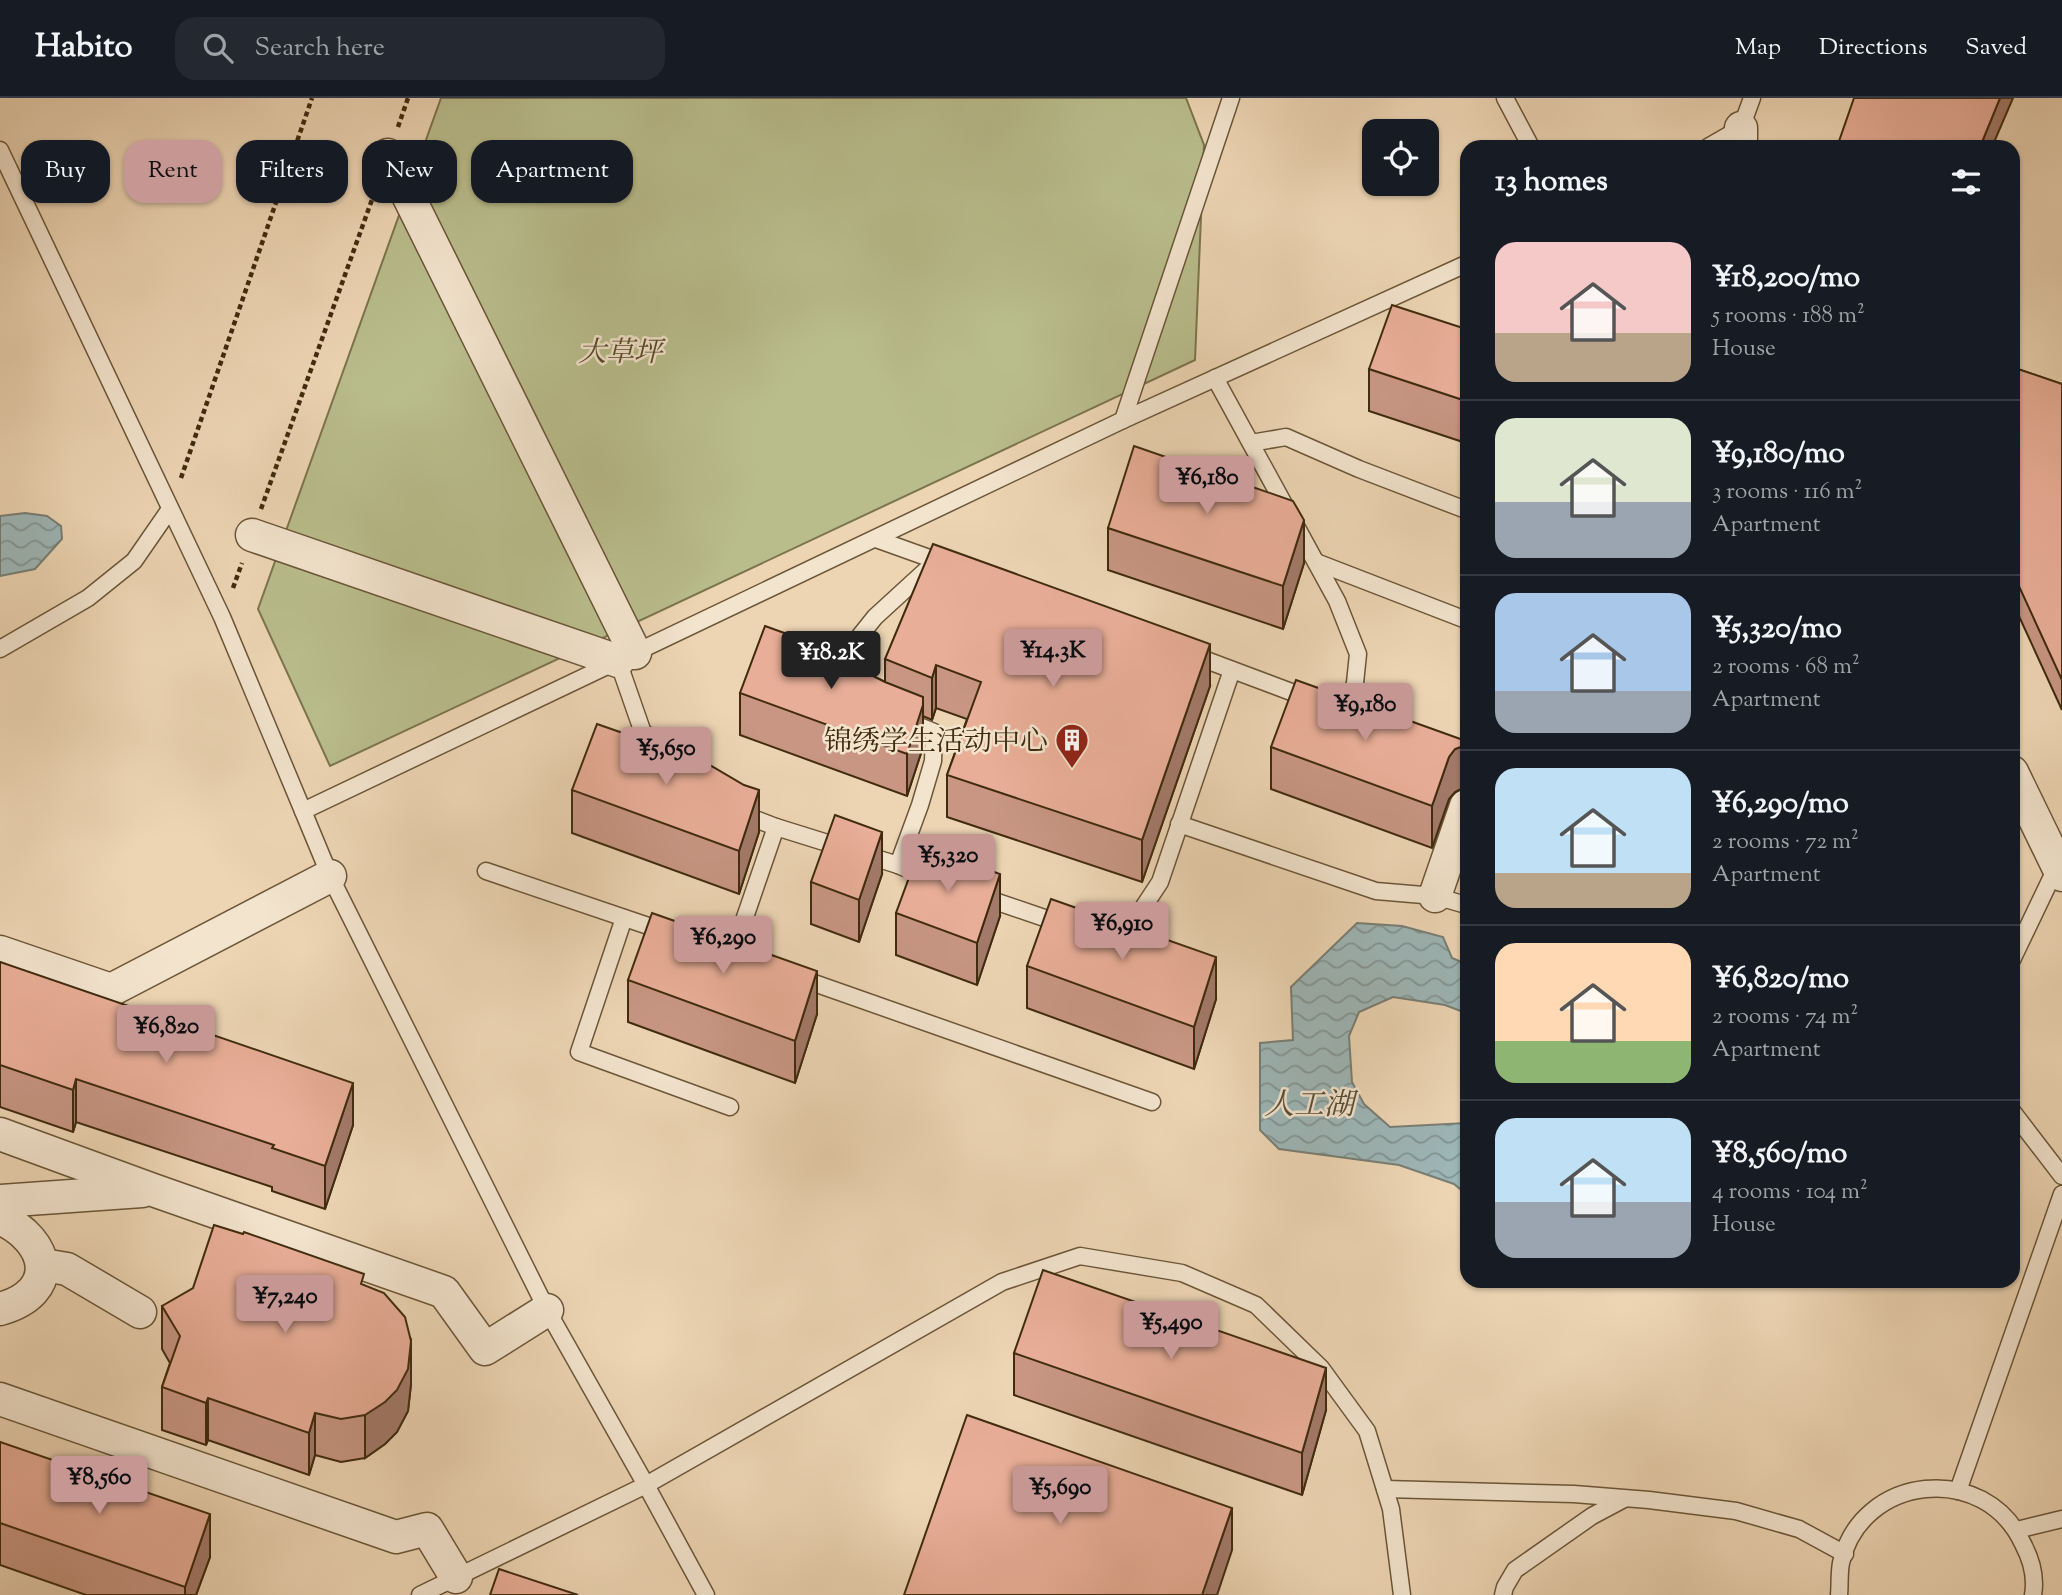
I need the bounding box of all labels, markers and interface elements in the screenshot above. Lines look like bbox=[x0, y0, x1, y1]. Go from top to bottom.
search box bbox=[175, 17, 665, 80]
text: Habito bbox=[35, 24, 133, 72]
icon: search bbox=[199, 29, 237, 67]
text: Search here bbox=[255, 30, 385, 67]
text: Map bbox=[1735, 31, 1781, 65]
text: Directions bbox=[1819, 31, 1927, 65]
text: Saved bbox=[1965, 31, 2027, 65]
map controls bbox=[1362, 119, 1439, 196]
button: locate bbox=[1362, 119, 1439, 196]
chip: Buy bbox=[21, 140, 110, 203]
chip: Rent bbox=[124, 140, 222, 203]
chip: Filters bbox=[236, 140, 348, 203]
chip: New bbox=[362, 140, 457, 203]
chip: Apartment bbox=[471, 140, 633, 203]
text: 13 homes bbox=[1495, 161, 1608, 204]
icon: filters bbox=[1947, 163, 1985, 201]
text: ¥18,200/mo bbox=[1712, 257, 1860, 300]
icon: home bbox=[1551, 270, 1635, 354]
text: 5 rooms · 188 m² bbox=[1712, 300, 1865, 333]
text: House bbox=[1712, 333, 1776, 366]
park label: 大草坪 bbox=[578, 334, 666, 374]
text: ¥9,180/mo bbox=[1712, 433, 1845, 476]
icon: home bbox=[1551, 446, 1635, 530]
pin: ¥6,180 bbox=[1150, 456, 1264, 516]
text: ¥6,180 bbox=[1175, 462, 1239, 495]
text: 3 rooms · 116 m² bbox=[1712, 476, 1862, 509]
text: Apartment bbox=[1712, 509, 1821, 542]
text: ¥5,320/mo bbox=[1712, 608, 1842, 651]
icon: home bbox=[1551, 621, 1635, 705]
pin: ¥14.3K bbox=[996, 630, 1110, 689]
pin: ¥18.2K bbox=[774, 632, 888, 691]
text: ¥14.3K bbox=[1020, 635, 1086, 668]
text: ¥18.2K bbox=[797, 637, 865, 670]
text: 2 rooms · 68 m² bbox=[1712, 651, 1860, 684]
pin: ¥9,180 bbox=[1308, 684, 1422, 743]
text: Apartment bbox=[1712, 684, 1821, 717]
text: ¥9,180 bbox=[1334, 689, 1397, 722]
building icon: 锦绣学生活动中心 bbox=[1053, 721, 1091, 770]
place label: 锦绣学生活动中心 bbox=[824, 723, 1048, 763]
pin: ¥5,650 bbox=[609, 728, 723, 787]
text: ¥5,650 bbox=[636, 733, 696, 766]
text: ¥6,290/mo bbox=[1712, 783, 1849, 826]
icon: home bbox=[1551, 796, 1635, 880]
text: 2 rooms · 72 m² bbox=[1712, 826, 1859, 859]
pin: ¥5,320 bbox=[891, 834, 1005, 894]
text: ¥5,320 bbox=[918, 840, 978, 873]
text: Apartment bbox=[1712, 859, 1821, 892]
pin: ¥6,910 bbox=[1065, 902, 1179, 962]
text: ¥6,910 bbox=[1091, 908, 1153, 941]
pin: ¥6,290 bbox=[666, 916, 780, 976]
text: ¥6,290 bbox=[690, 922, 756, 955]
text: ¥6,820/mo bbox=[1712, 958, 1849, 1001]
icon: home bbox=[1551, 971, 1635, 1055]
text: 2 rooms · 74 m² bbox=[1712, 1001, 1858, 1034]
pin: ¥6,820 bbox=[109, 1006, 223, 1065]
text: ¥6,820 bbox=[133, 1011, 199, 1044]
text: Apartment bbox=[1712, 1034, 1821, 1067]
water label: 人工湖 bbox=[1264, 1085, 1359, 1128]
text: ¥8,560/mo bbox=[1712, 1133, 1847, 1176]
icon: home bbox=[1551, 1146, 1635, 1230]
text: 4 rooms · 104 m² bbox=[1712, 1176, 1868, 1209]
text: House bbox=[1712, 1209, 1776, 1242]
pin: ¥7,240 bbox=[228, 1276, 342, 1335]
text: ¥7,240 bbox=[252, 1281, 318, 1314]
pin: ¥5,490 bbox=[1114, 1302, 1228, 1361]
text: ¥5,490 bbox=[1139, 1307, 1203, 1340]
pin: ¥8,560 bbox=[42, 1456, 156, 1516]
text: ¥8,560 bbox=[67, 1462, 131, 1495]
pin: ¥5,690 bbox=[1003, 1466, 1117, 1526]
text: ¥5,690 bbox=[1029, 1472, 1091, 1505]

